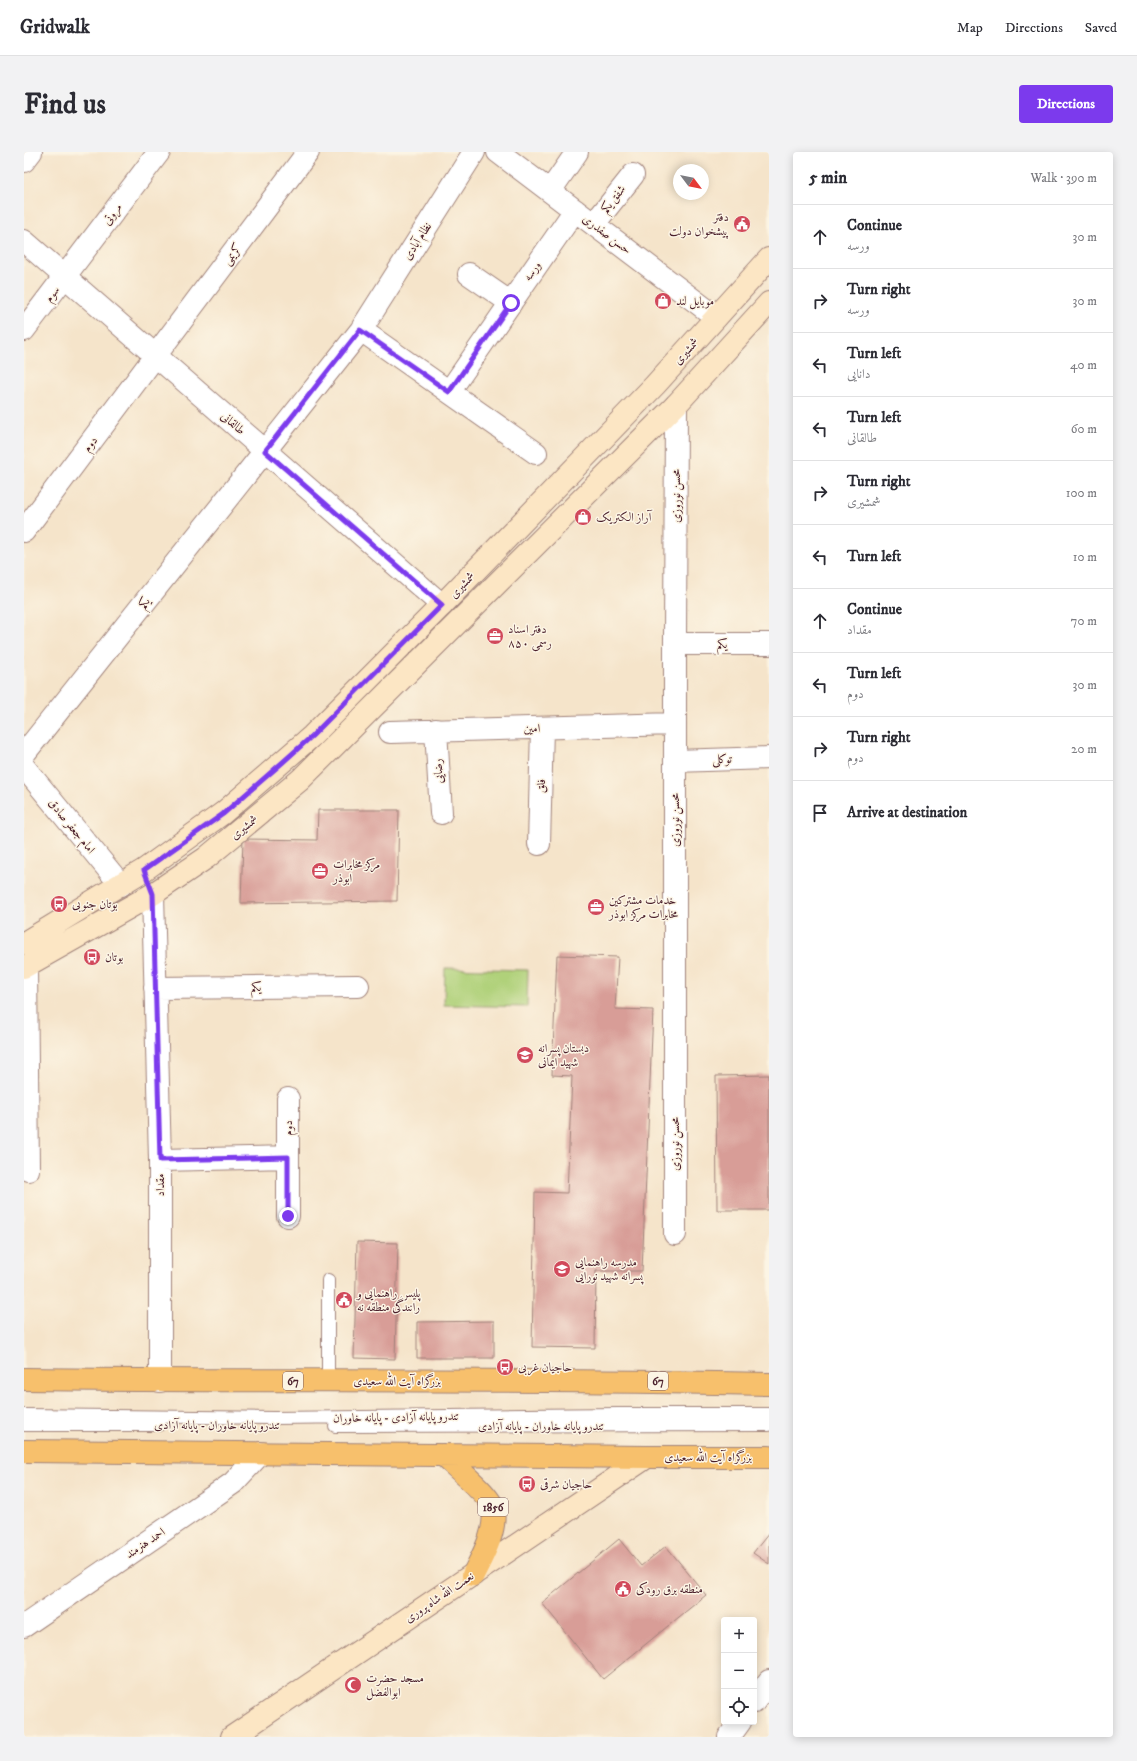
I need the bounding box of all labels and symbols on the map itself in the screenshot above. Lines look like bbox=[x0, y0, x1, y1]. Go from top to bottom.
north arrow bbox=[673, 164, 709, 200]
street label: شفق یکم bbox=[598, 182, 632, 218]
street label: مروتی bbox=[99, 200, 126, 229]
place label: دفتر پیشخوان دولت bbox=[669, 210, 729, 239]
street label: حسن صفدری bbox=[579, 211, 634, 258]
public building icon: دفتر پیشخوان دولت bbox=[732, 214, 752, 234]
street label: نظام آبادی bbox=[399, 219, 438, 265]
street label: کریمی bbox=[219, 240, 246, 269]
street label: ورسه bbox=[520, 258, 545, 284]
street label: سوم bbox=[41, 283, 66, 307]
shop icon: موبایل لند bbox=[653, 291, 673, 311]
route start bbox=[502, 294, 520, 312]
place label: موبایل لند bbox=[676, 294, 714, 310]
street label: شمشیری bbox=[670, 335, 702, 368]
street label: طالقانی bbox=[217, 409, 248, 438]
street label: دوم bbox=[80, 434, 103, 457]
street label: محسن نوروزی bbox=[669, 468, 685, 523]
shop icon: آراز الکتریک bbox=[573, 507, 593, 527]
place label: آراز الکتریک bbox=[596, 509, 653, 525]
street label: شمشیری bbox=[446, 569, 479, 602]
street label: یکم bbox=[135, 594, 156, 614]
place label: دفتر اسناد رسمی ۸۵۰ bbox=[508, 622, 552, 652]
office icon: دفتر اسناد رسمی ۸۵۰ bbox=[485, 626, 505, 646]
street label: یکم bbox=[717, 637, 728, 655]
street label: امین bbox=[524, 721, 541, 736]
street label: توکلی bbox=[712, 752, 733, 768]
street label: رضایی bbox=[430, 758, 447, 784]
street label: فلق bbox=[534, 779, 549, 793]
street label: محسن نوروزی bbox=[668, 792, 684, 847]
street label: امام جعفر صادق bbox=[43, 796, 99, 859]
street label: شمشیری bbox=[227, 812, 261, 843]
place label: مرکز مخابرات ابوذر bbox=[332, 857, 380, 886]
office icon: مرکز مخابرات ابوذر bbox=[310, 861, 330, 881]
place label: خدمات مشترکین مخابرات مرکز ابوذر bbox=[608, 893, 679, 923]
bus stop icon: بوتان جنوبی bbox=[49, 894, 69, 914]
place label: بوتان جنوبی bbox=[72, 897, 118, 913]
office icon: خدمات مشترکین مخابرات مرکز ابوذر bbox=[586, 897, 606, 917]
bus stop icon: بوتان bbox=[82, 947, 102, 967]
place label: بوتان bbox=[105, 950, 123, 965]
street label: یکم bbox=[251, 980, 262, 998]
place label: دبستان پسرانه شهید ایمانی bbox=[538, 1041, 589, 1070]
school or university icon: دبستان پسرانه شهید ایمانی bbox=[515, 1045, 535, 1065]
street label: محسن نوروزی bbox=[668, 1116, 684, 1171]
street label: دوم bbox=[281, 1120, 299, 1136]
street label: مقداد bbox=[153, 1174, 168, 1196]
route end bbox=[279, 1207, 297, 1225]
place label: مدرسه راهنمایی پسرانه شهید نورایی bbox=[575, 1255, 645, 1285]
school or university icon: مدرسه راهنمایی پسرانه شهید نورایی bbox=[552, 1259, 572, 1279]
place label: پلیس راهنمایی و رانندگی منطقه نه bbox=[355, 1286, 421, 1315]
public building icon: پلیس راهنمایی و رانندگی منطقه نه bbox=[334, 1290, 354, 1310]
bus stop icon: حاجیان غربی bbox=[495, 1357, 515, 1377]
place label: حاجیان غربی bbox=[518, 1360, 572, 1376]
street label: بزرگراه آیت الله سعیدی bbox=[353, 1371, 441, 1389]
road number: 67 bbox=[283, 1372, 303, 1390]
road number: 67 bbox=[648, 1372, 668, 1390]
street label: تندرو پایانه آزادی - پایانه خاوران bbox=[333, 1408, 459, 1427]
street label: تندرو پایانه خاوران - پایانه آزادی bbox=[154, 1417, 280, 1434]
street label: تندرو پایانه خاوران - پایانه آزادی bbox=[478, 1418, 604, 1435]
street label: بزرگراه آیت الله سعیدی bbox=[664, 1447, 752, 1465]
bus stop icon: حاجیان شرقی bbox=[517, 1474, 537, 1494]
place label: حاجیان شرقی bbox=[540, 1477, 592, 1492]
road number: 1856 bbox=[478, 1498, 508, 1516]
street label: احمد هنرمند bbox=[122, 1524, 168, 1562]
street label: نعمت الله شاه پروری bbox=[400, 1566, 477, 1626]
public building icon: منطقه برق رودکی bbox=[613, 1579, 633, 1599]
place label: منطقه برق رودکی bbox=[636, 1581, 703, 1597]
place label: مسجد حضرت ابوالفضل bbox=[366, 1671, 424, 1701]
mosque icon: مسجد حضرت ابوالفضل bbox=[343, 1675, 363, 1695]

